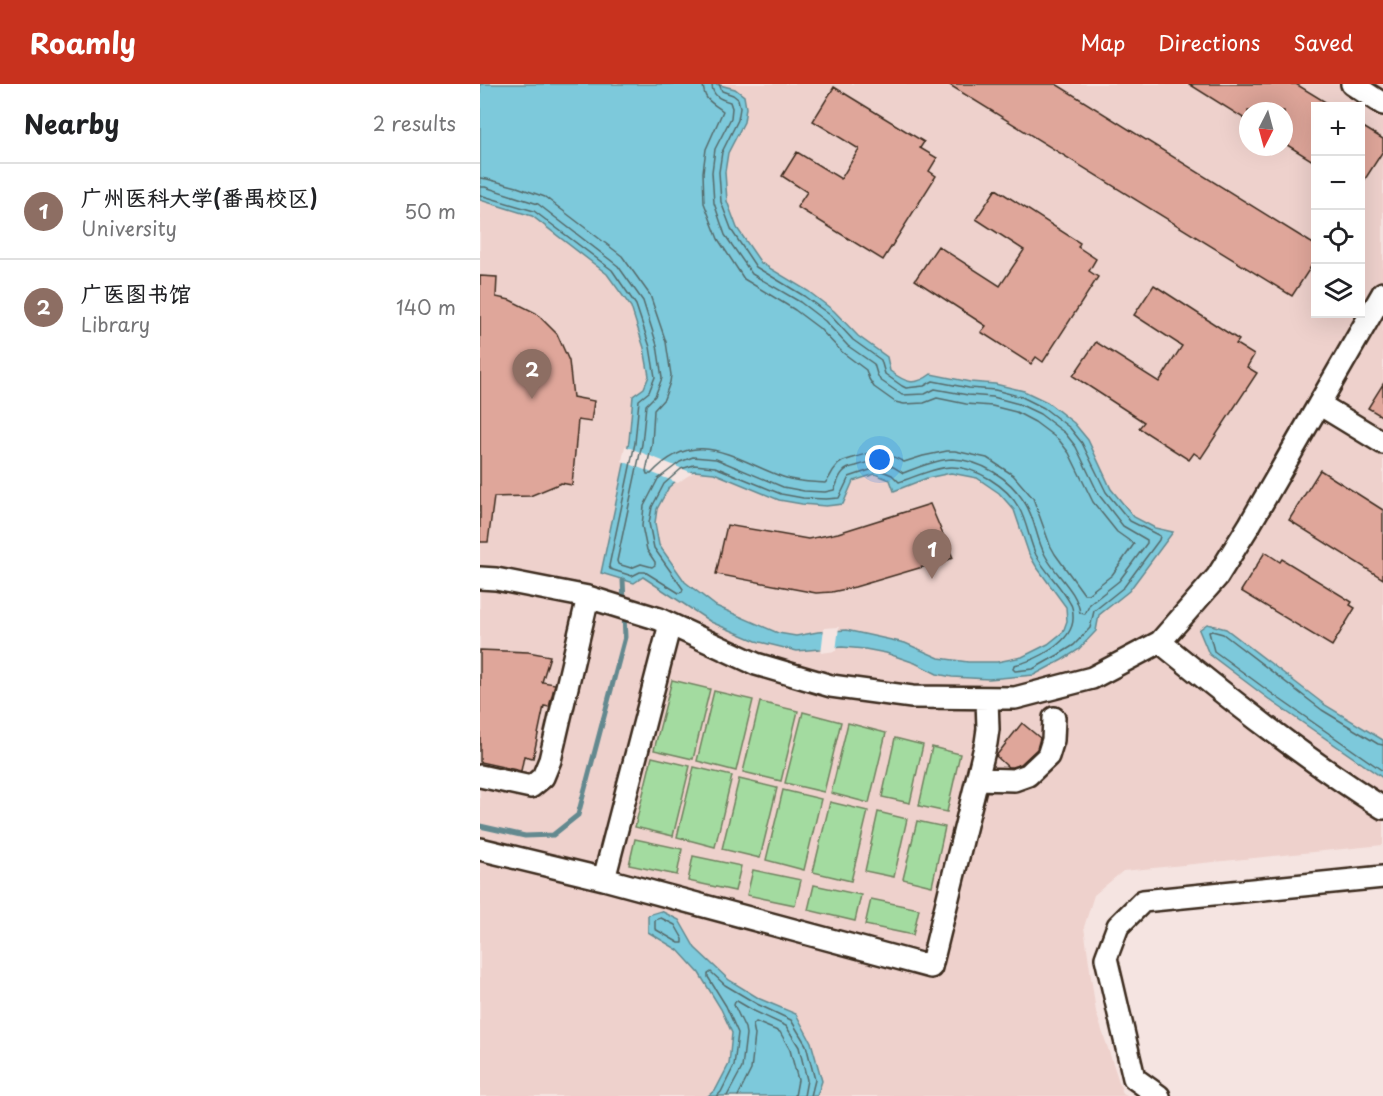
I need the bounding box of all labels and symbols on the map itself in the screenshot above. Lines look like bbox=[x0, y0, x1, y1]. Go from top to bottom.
north arrow bbox=[1239, 102, 1293, 156]
pin: 2 bbox=[512, 350, 552, 399]
your location bbox=[865, 445, 894, 474]
pin: 1 bbox=[912, 530, 952, 579]

